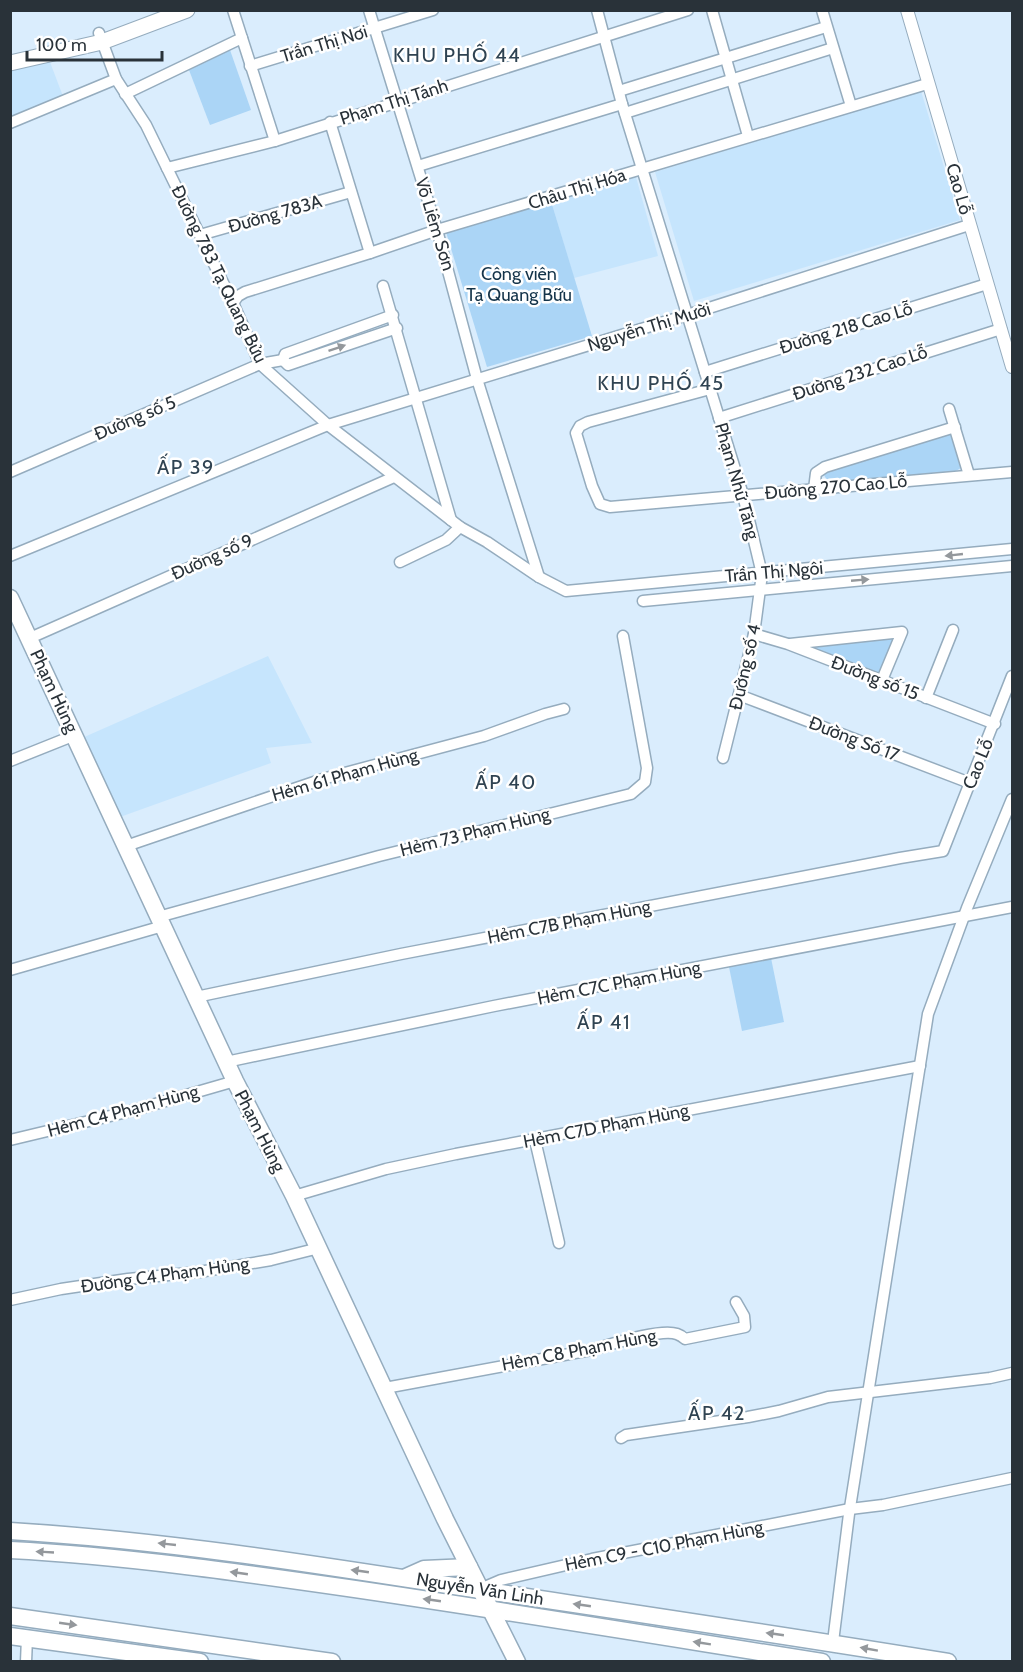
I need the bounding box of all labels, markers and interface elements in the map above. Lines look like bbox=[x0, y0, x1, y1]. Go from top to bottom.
street label: Trần Thị Nơi bbox=[278, 20, 370, 68]
scale bar bbox=[27, 24, 162, 62]
text: 100 m bbox=[36, 34, 87, 56]
district label: KHU PHỐ 44 bbox=[393, 41, 521, 67]
street label: Phạm Thị Tánh bbox=[337, 74, 451, 130]
street label: Cao Lỗ bbox=[941, 161, 977, 217]
street label: Châu Thị Hóa bbox=[525, 164, 629, 214]
street label: Võ Liêm Sơn bbox=[410, 175, 460, 273]
street label: Đường 783 Tạ Quang Bửu bbox=[166, 182, 272, 366]
street label: Đường 783A bbox=[226, 190, 324, 238]
park label: Công viên Tạ Quang Bữu bbox=[466, 263, 572, 306]
street label: Đường 218 Cao Lỗ bbox=[777, 297, 915, 359]
street label: Nguyễn Thị Mười bbox=[585, 298, 713, 356]
street label: Đường 232 Cao Lỗ bbox=[790, 341, 930, 405]
one-way arrow bbox=[328, 343, 346, 352]
district label: KHU PHỐ 45 bbox=[597, 369, 725, 395]
street label: Đường số 5 bbox=[91, 391, 179, 445]
street label: Phạm Nhữ Tăng bbox=[710, 420, 764, 543]
district label: ẤP 39 bbox=[157, 453, 215, 479]
street label: Đường 270 Cao Lỗ bbox=[764, 470, 908, 504]
street label: Đường số 9 bbox=[168, 529, 256, 585]
one-way arrow bbox=[945, 550, 964, 560]
street label: Trần Thị Ngôi bbox=[724, 557, 824, 587]
one-way arrow bbox=[850, 575, 869, 585]
street label: Đường số 4 bbox=[724, 622, 766, 712]
street label: Phạm Hùng bbox=[25, 646, 83, 737]
street label: Đường số 15 bbox=[828, 651, 922, 705]
street label: Đường Số 17 bbox=[806, 712, 902, 766]
street label: Cao Lỗ bbox=[958, 735, 998, 792]
street label: Hẻm 61 Phạm Hùng bbox=[269, 743, 422, 806]
district label: ẤP 40 bbox=[475, 768, 537, 794]
street label: Hẻm 73 Phạm Hùng bbox=[398, 802, 553, 861]
street label: Hẻm C7B Phạm Hùng bbox=[485, 895, 654, 949]
street label: Hẻm C7C Phạm Hùng bbox=[535, 956, 704, 1010]
district label: ẤP 41 bbox=[577, 1008, 631, 1034]
street label: Hẻm C4 Phạm Hùng bbox=[45, 1080, 202, 1142]
street label: Phạm Hùng bbox=[230, 1086, 291, 1177]
street label: Hẻm C7D Phạm Hùng bbox=[521, 1099, 692, 1153]
street label: Đường C4 Phạm Hủng bbox=[79, 1252, 252, 1298]
street label: Hẻm C8 Phạm Hùng bbox=[500, 1324, 659, 1376]
district label: ẤP 42 bbox=[688, 1399, 746, 1425]
street label: Hẻm C9 - C10 Phạm Hùng bbox=[563, 1516, 766, 1576]
one-way arrow bbox=[157, 1539, 176, 1549]
one-way arrow bbox=[35, 1547, 54, 1556]
one-way arrow bbox=[350, 1566, 369, 1575]
one-way arrow bbox=[229, 1568, 248, 1577]
street label: Nguyễn Văn Linh bbox=[415, 1568, 545, 1610]
one-way arrow bbox=[422, 1596, 441, 1605]
one-way arrow bbox=[572, 1600, 591, 1609]
one-way arrow bbox=[59, 1620, 78, 1629]
one-way arrow bbox=[765, 1629, 784, 1638]
one-way arrow bbox=[692, 1638, 711, 1647]
one-way arrow bbox=[859, 1644, 878, 1653]

